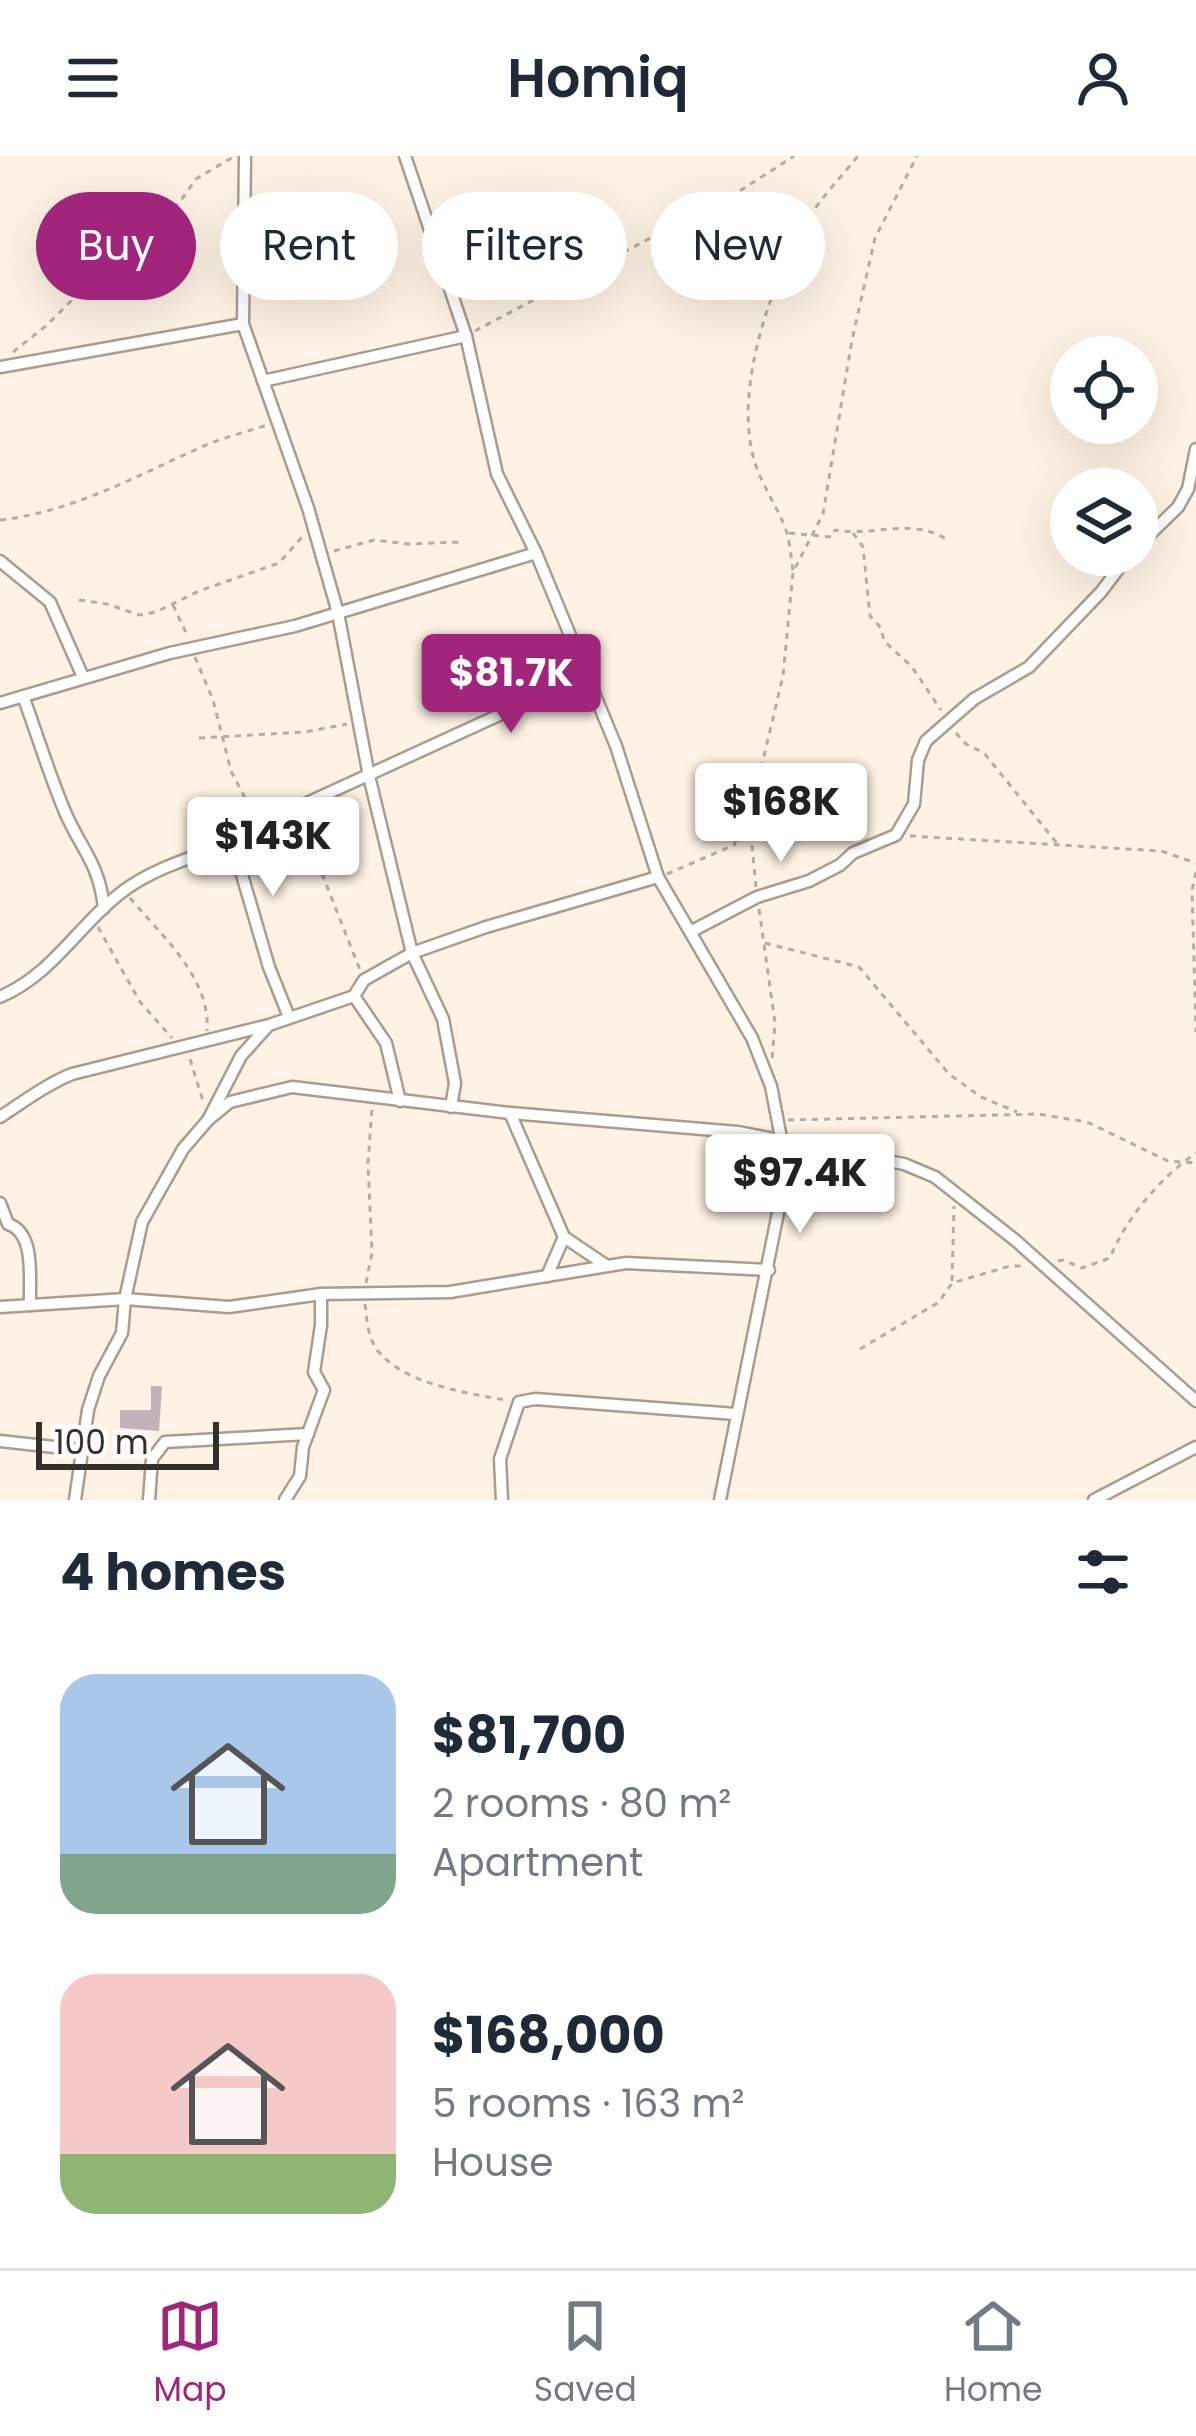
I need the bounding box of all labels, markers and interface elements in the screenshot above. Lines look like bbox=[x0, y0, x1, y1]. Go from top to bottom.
text: Homiq bbox=[507, 40, 689, 116]
icon: menu bbox=[60, 45, 126, 111]
icon: person bbox=[1070, 45, 1136, 111]
chip: Buy bbox=[36, 192, 196, 300]
chip: Rent bbox=[220, 192, 398, 300]
chip: Filters bbox=[422, 192, 627, 300]
chip: New bbox=[651, 192, 825, 300]
map controls bbox=[1050, 336, 1158, 576]
button: locate bbox=[1050, 336, 1158, 444]
button: layers bbox=[1050, 468, 1158, 576]
pin: $81.7K bbox=[413, 634, 609, 736]
text: $81.7K bbox=[449, 645, 573, 700]
pin: $168K bbox=[697, 763, 865, 865]
text: $168K bbox=[722, 774, 840, 829]
pin: $143K bbox=[189, 797, 357, 899]
text: $143K bbox=[214, 808, 332, 863]
pin: $97.4K bbox=[702, 1134, 898, 1236]
text: $97.4K bbox=[732, 1145, 868, 1200]
scale bar bbox=[36, 1416, 219, 1469]
text: 100 m bbox=[54, 1419, 149, 1466]
text: 4 homes bbox=[60, 1536, 286, 1608]
icon: filters bbox=[1070, 1539, 1136, 1605]
text: $81,700 bbox=[432, 1699, 626, 1771]
icon: home bbox=[156, 1722, 300, 1866]
text: 2 rooms · 80 m² bbox=[432, 1776, 731, 1831]
text: Apartment bbox=[432, 1835, 643, 1890]
text: $168,000 bbox=[432, 1999, 665, 2071]
icon: home bbox=[156, 2022, 300, 2166]
text: 5 rooms · 163 m² bbox=[432, 2076, 745, 2131]
text: House bbox=[432, 2135, 553, 2190]
tab: Map bbox=[154, 2293, 227, 2415]
tab: Saved bbox=[534, 2293, 637, 2415]
tab: Home bbox=[944, 2293, 1042, 2415]

